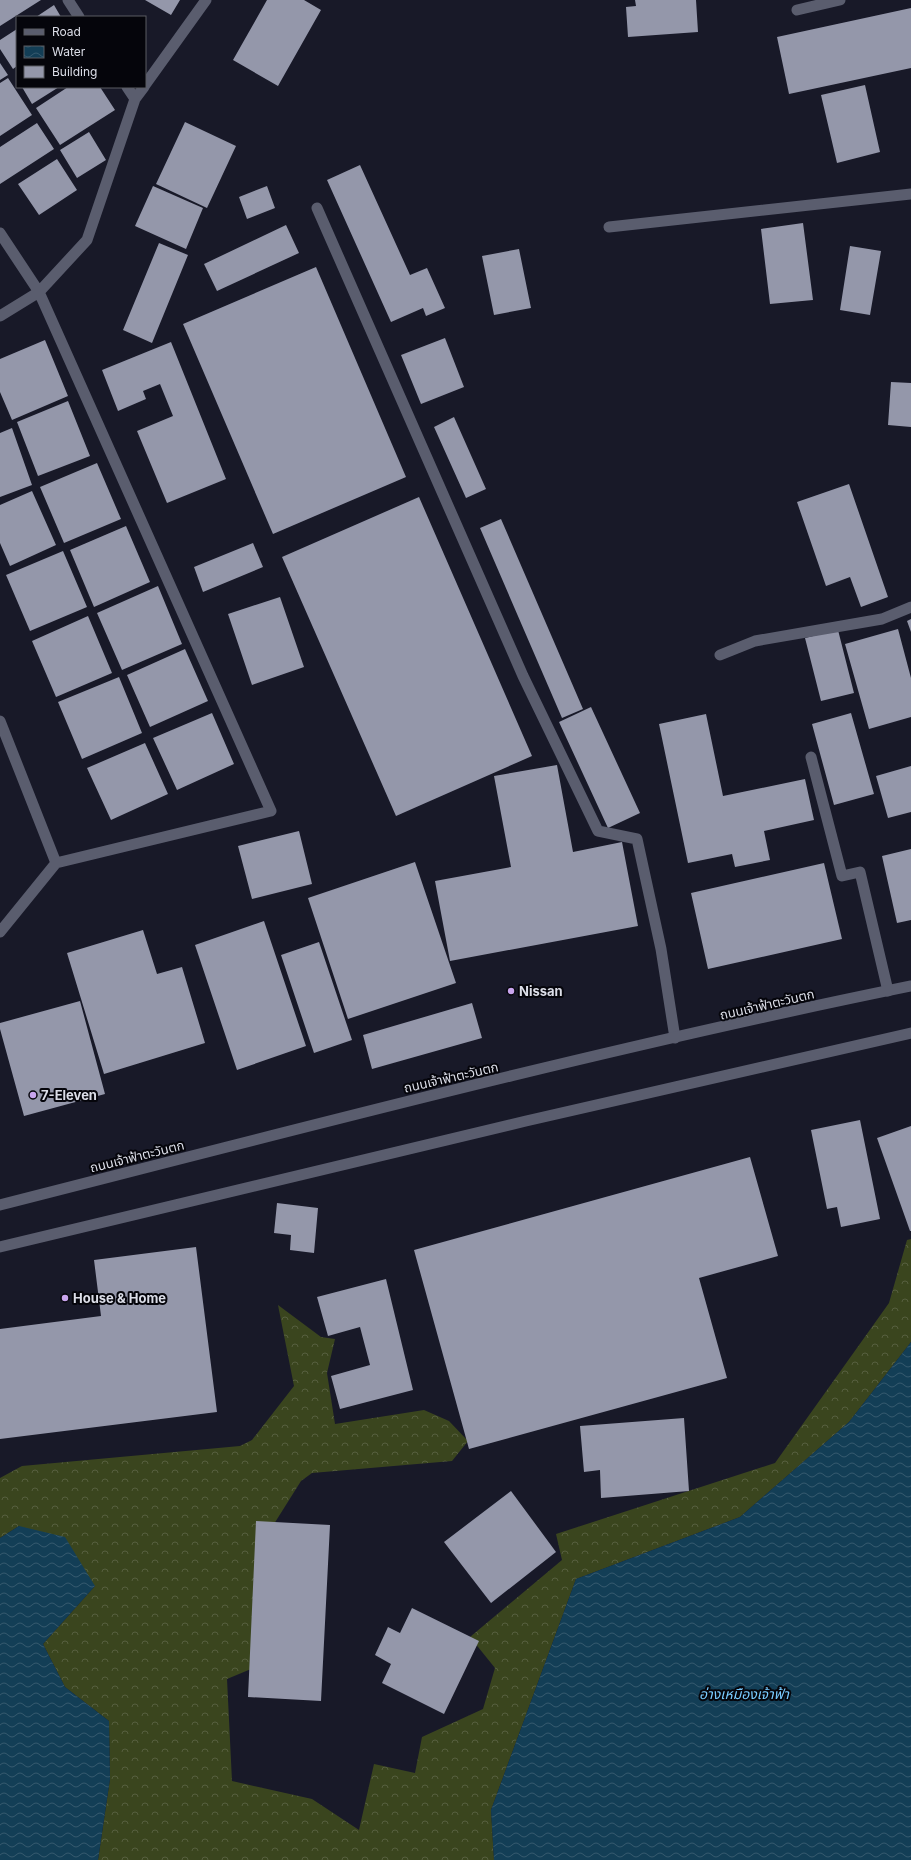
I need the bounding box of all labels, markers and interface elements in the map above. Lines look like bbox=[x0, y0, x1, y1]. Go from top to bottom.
legend bbox=[16, 16, 146, 88]
text: Road bbox=[52, 24, 81, 39]
text: Water bbox=[52, 44, 86, 59]
text: Building bbox=[52, 64, 97, 79]
place label: Nissan bbox=[519, 983, 563, 999]
street label: ถนนเจ้าฟ้าตะวันตก bbox=[718, 985, 816, 1023]
marker: Nissan bbox=[506, 986, 516, 996]
street label: ถนนเจ้าฟ้าตะวันตก bbox=[402, 1058, 500, 1096]
place label: 7-Eleven bbox=[41, 1087, 97, 1103]
marker: 7-Eleven bbox=[28, 1090, 38, 1100]
street label: ถนนเจ้าฟ้าตะวันตก bbox=[88, 1137, 186, 1175]
place label: House & Home bbox=[73, 1290, 166, 1306]
marker: House & Home bbox=[60, 1293, 70, 1303]
water label: อ่างเหมืองเจ้าฟ้า bbox=[699, 1685, 790, 1702]

